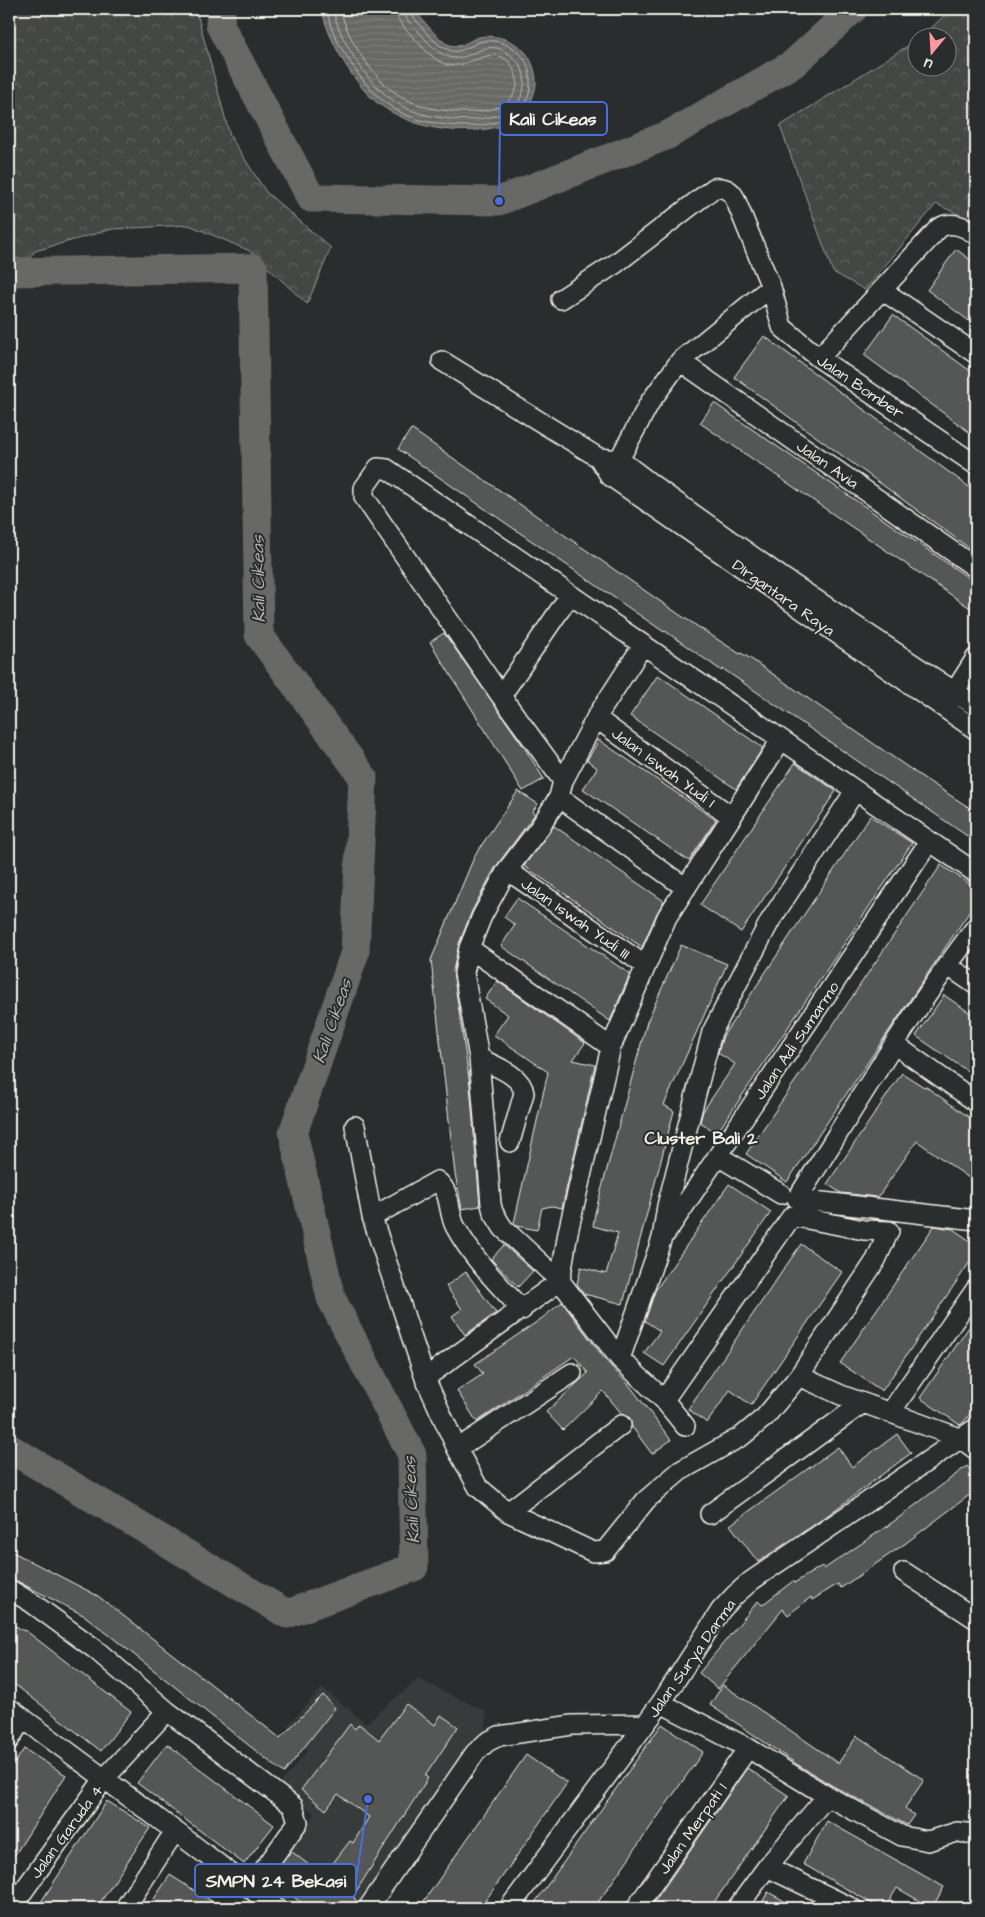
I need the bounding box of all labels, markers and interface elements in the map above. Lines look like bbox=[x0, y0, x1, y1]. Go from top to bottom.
north arrow bbox=[908, 28, 958, 78]
text: U bbox=[921, 53, 935, 74]
callout: Kali Cikeas bbox=[500, 102, 607, 135]
text: Kali Cikeas bbox=[509, 107, 597, 132]
street label: Jalan Bomber bbox=[812, 349, 909, 424]
street label: Jalan Avia bbox=[792, 436, 863, 494]
water label: Kali Cikeas bbox=[245, 534, 272, 623]
street label: DIrgantara Raya bbox=[727, 554, 839, 642]
street label: Jalan Iswah Yudi I bbox=[607, 723, 720, 813]
street label: Jalan Iswah Yudi III bbox=[516, 873, 634, 965]
water label: Kali Cikeas bbox=[306, 975, 359, 1066]
street label: Jalan Adi Sumarmo bbox=[749, 977, 845, 1104]
district label: Cluster Bali 2 bbox=[645, 1126, 758, 1151]
water label: Kali Cikeas bbox=[397, 1455, 426, 1544]
street label: Jalan Surya Darma bbox=[643, 1595, 742, 1723]
street label: Jalan Merpati 1 bbox=[653, 1779, 732, 1879]
street label: Jalan Garuda 4 bbox=[25, 1780, 109, 1883]
callout: SMPN 24 Bekasi bbox=[195, 1864, 356, 1897]
text: SMPN 24 Bekasi bbox=[205, 1869, 347, 1894]

